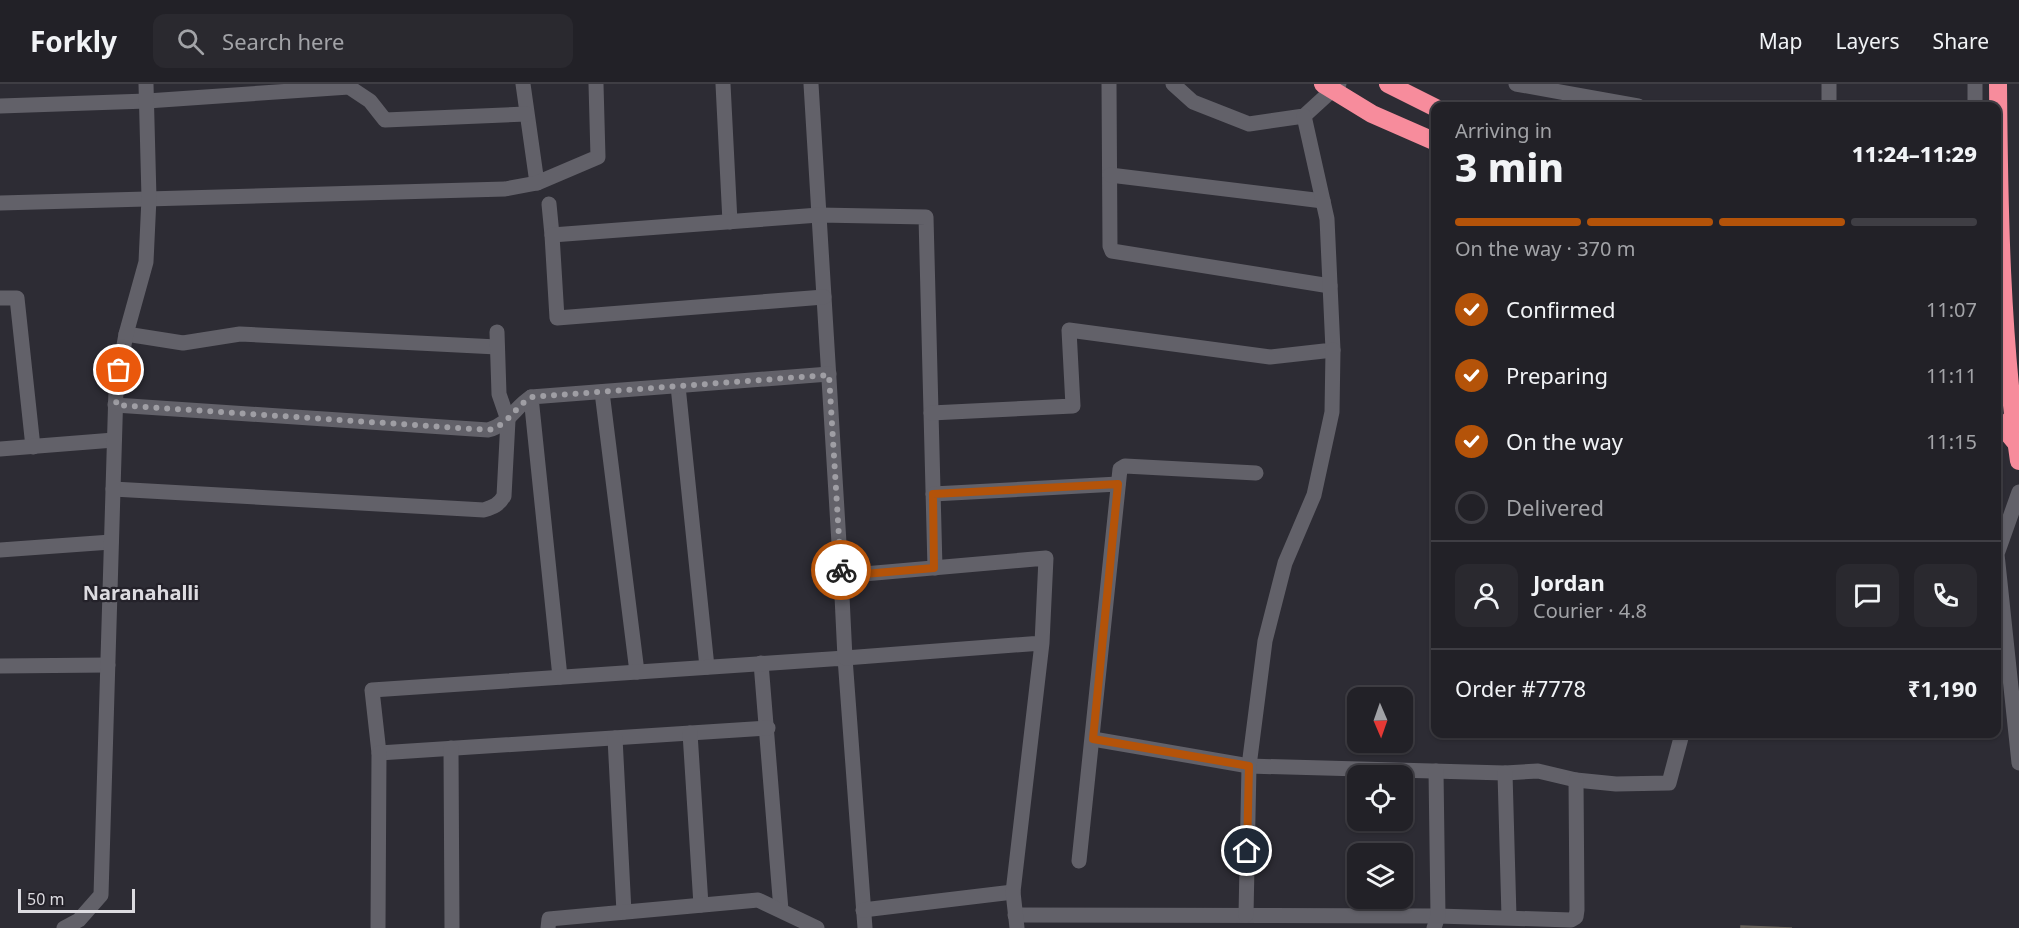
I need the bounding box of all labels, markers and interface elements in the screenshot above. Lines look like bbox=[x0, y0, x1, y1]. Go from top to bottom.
search box bbox=[153, 14, 573, 68]
text: Forkly bbox=[30, 22, 117, 60]
icon: search bbox=[174, 25, 207, 58]
text: Search here bbox=[222, 26, 345, 56]
text: Map bbox=[1759, 27, 1803, 55]
text: Layers bbox=[1836, 27, 1900, 55]
text: Share bbox=[1933, 27, 1989, 55]
text: Arriving in bbox=[1455, 117, 1552, 144]
text: 11:24–11:29 bbox=[1852, 138, 1977, 168]
text: 3 min bbox=[1455, 140, 1564, 193]
text: On the way · 370 m bbox=[1455, 235, 1635, 262]
icon: check bbox=[1455, 293, 1488, 326]
text: Confirmed bbox=[1506, 294, 1616, 324]
text: 11:07 bbox=[1926, 296, 1977, 323]
pin bbox=[93, 344, 144, 395]
icon: bag bbox=[102, 353, 135, 386]
icon: check bbox=[1455, 359, 1488, 392]
text: Preparing bbox=[1506, 360, 1608, 390]
text: 11:11 bbox=[1926, 362, 1977, 389]
icon: check bbox=[1455, 425, 1488, 458]
text: On the way bbox=[1506, 426, 1623, 456]
text: 11:15 bbox=[1926, 428, 1977, 455]
text: Delivered bbox=[1506, 492, 1604, 522]
courier bbox=[811, 540, 871, 600]
icon: bike bbox=[825, 554, 858, 587]
button: person bbox=[1455, 564, 1518, 627]
button: chat bbox=[1836, 564, 1899, 627]
button: phone bbox=[1914, 564, 1977, 627]
text: Jordan bbox=[1533, 567, 1605, 597]
district label: Naranahalli bbox=[83, 579, 199, 606]
text: Courier · 4.8 bbox=[1533, 597, 1647, 624]
text: Order #7778 bbox=[1455, 673, 1586, 703]
text: ₹1,190 bbox=[1908, 673, 1977, 703]
north arrow bbox=[1347, 687, 1413, 753]
map controls bbox=[1347, 687, 1413, 909]
button: locate bbox=[1347, 765, 1413, 831]
pin bbox=[1221, 825, 1272, 876]
icon: home bbox=[1230, 834, 1263, 867]
button: layers bbox=[1347, 843, 1413, 909]
scale bar bbox=[18, 886, 135, 914]
text: 50 m bbox=[27, 888, 64, 910]

